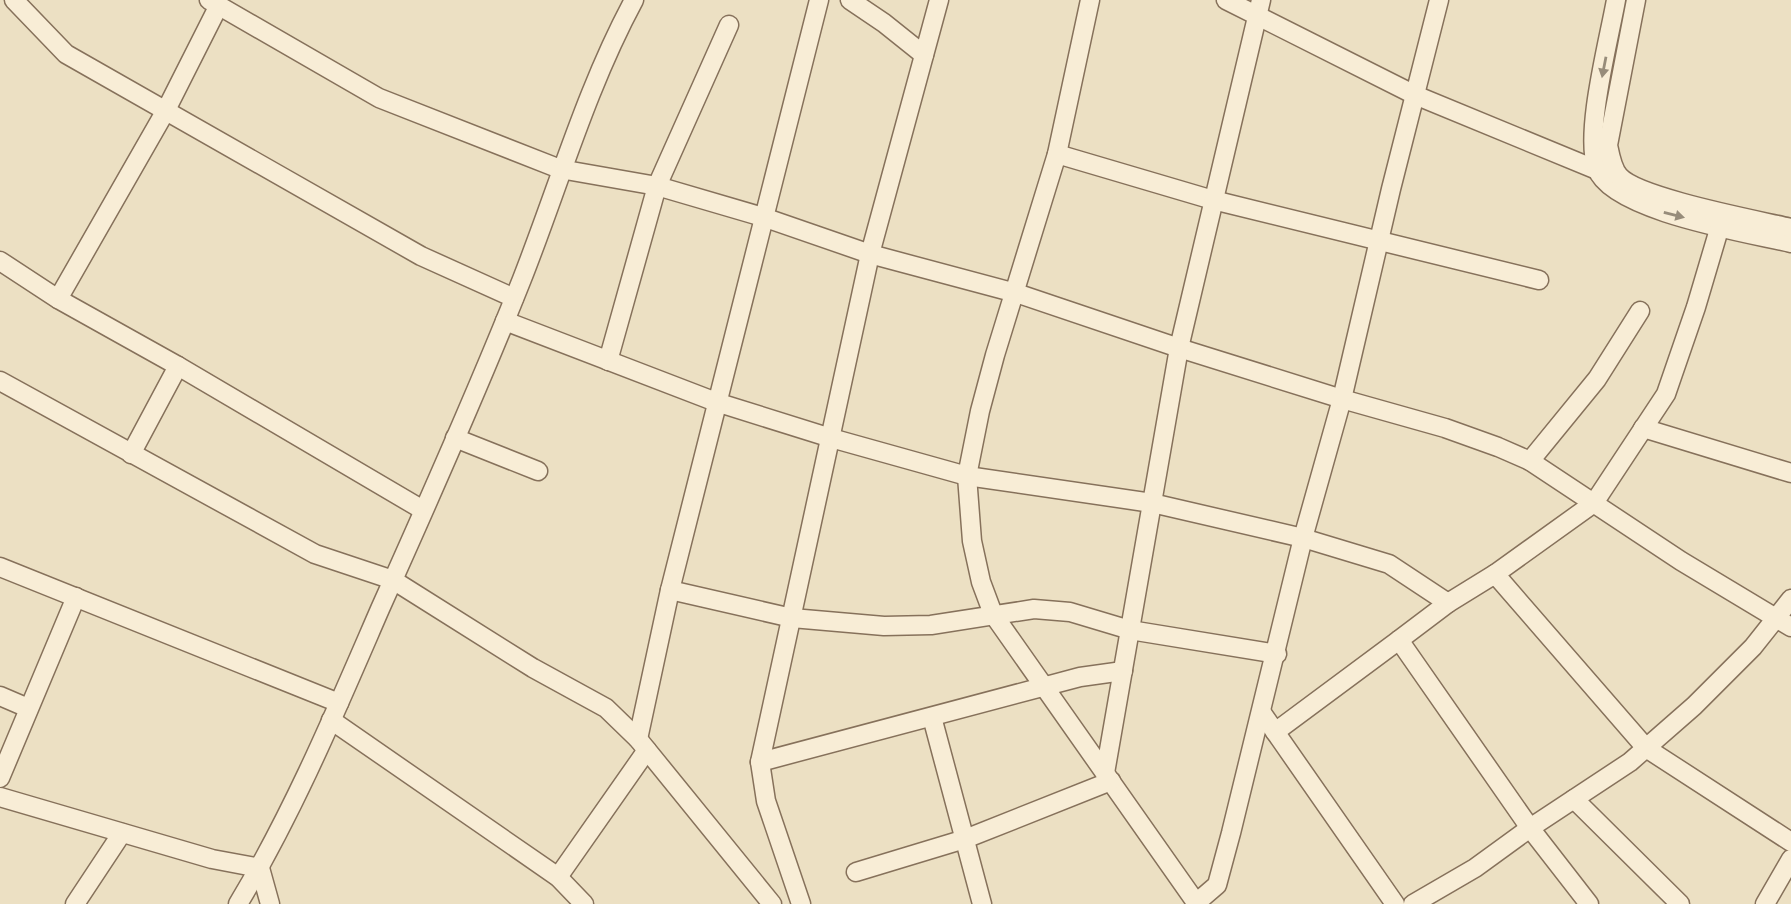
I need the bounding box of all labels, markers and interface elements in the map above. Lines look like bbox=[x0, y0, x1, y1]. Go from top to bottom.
one-way arrow bbox=[1598, 56, 1609, 78]
one-way arrow bbox=[1664, 210, 1686, 221]

